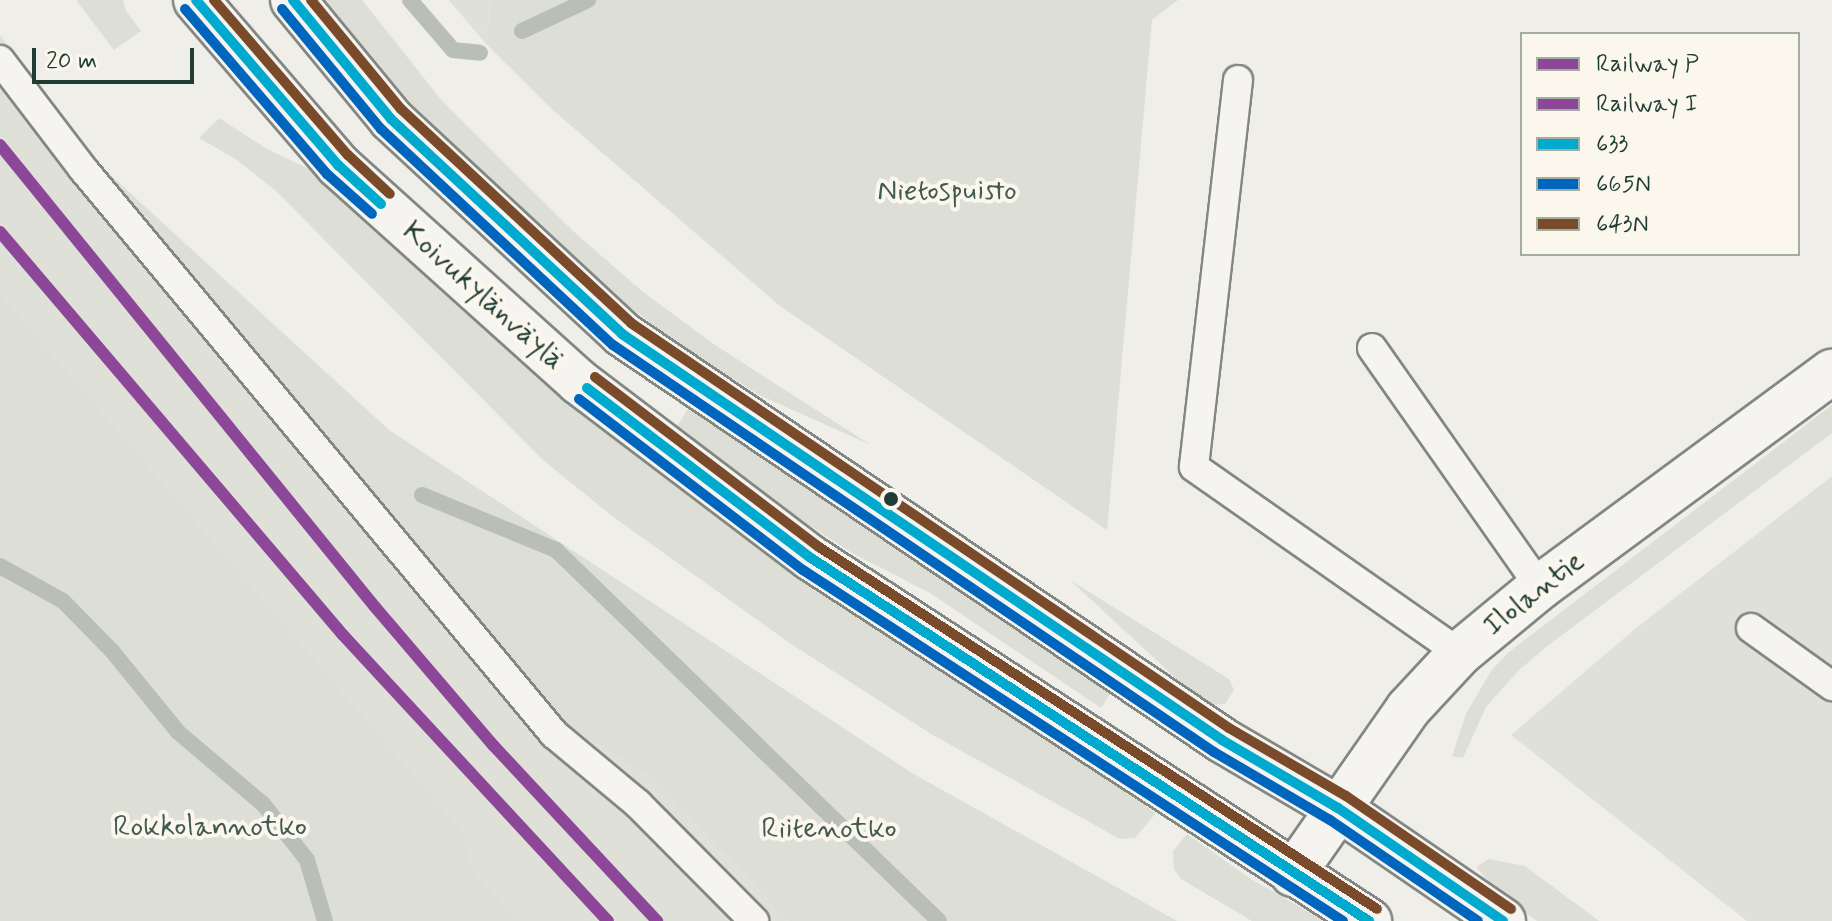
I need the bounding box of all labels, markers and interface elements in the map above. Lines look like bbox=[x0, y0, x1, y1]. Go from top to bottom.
scale bar bbox=[36, 32, 198, 82]
legend bbox=[1520, 32, 1800, 256]
text: 20 m bbox=[46, 46, 97, 77]
text: Railway P bbox=[1596, 49, 1699, 80]
text: Railway I bbox=[1596, 89, 1698, 120]
text: 633 bbox=[1596, 129, 1628, 160]
text: 665N bbox=[1596, 169, 1651, 200]
park label: Nietospuisto bbox=[877, 173, 1017, 209]
text: 643N bbox=[1596, 209, 1649, 240]
street label: Koivukylänväylä bbox=[394, 214, 572, 378]
unlabelled marker bbox=[883, 491, 899, 507]
street label: Ilolantie bbox=[1476, 544, 1592, 644]
park label: Rokkolannotko bbox=[113, 809, 307, 845]
park label: Riitenotko bbox=[761, 811, 897, 847]

